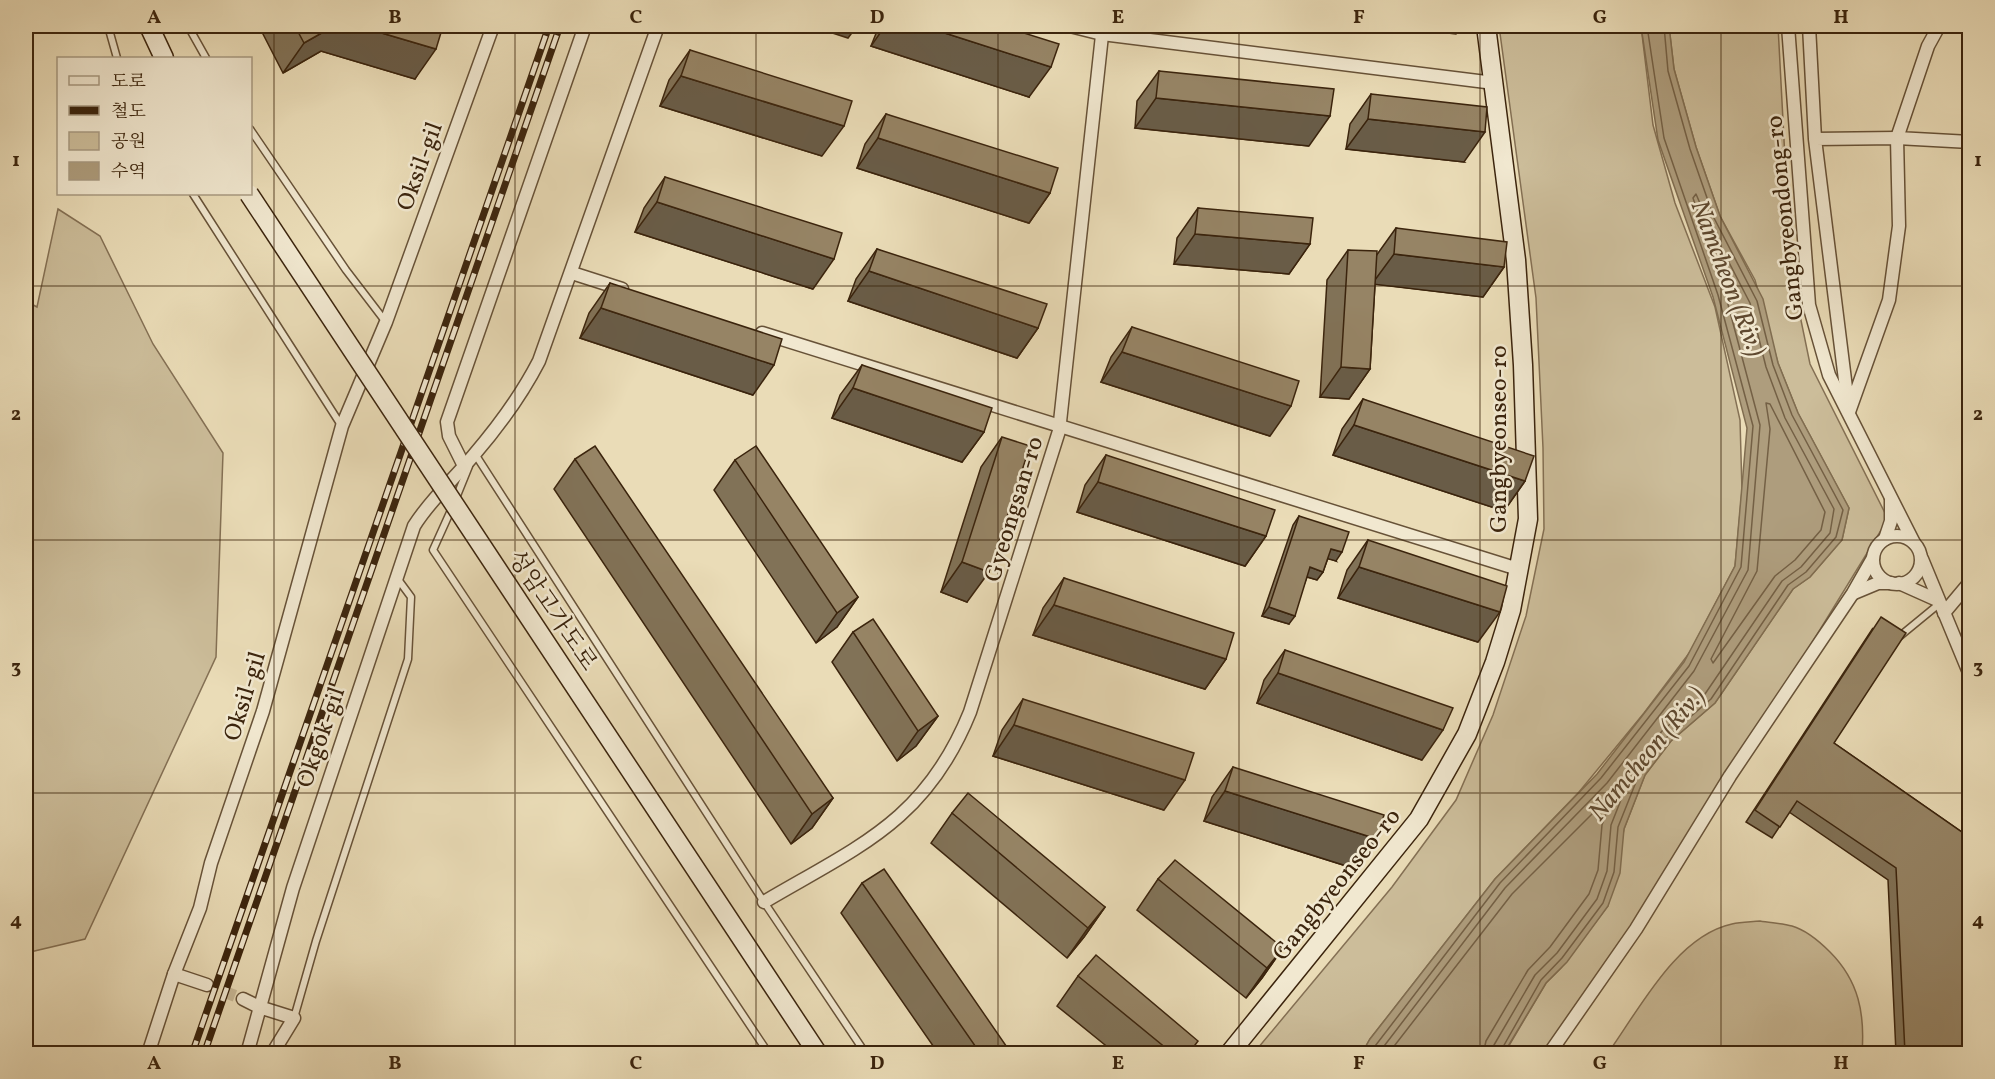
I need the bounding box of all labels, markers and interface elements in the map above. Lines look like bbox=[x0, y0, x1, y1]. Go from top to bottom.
text: A bbox=[147, 4, 161, 32]
text: B bbox=[388, 4, 402, 32]
text: C bbox=[630, 4, 643, 32]
text: D bbox=[870, 4, 884, 32]
text: E bbox=[1112, 4, 1124, 32]
text: F bbox=[1353, 4, 1365, 32]
text: G bbox=[1593, 4, 1607, 32]
text: H bbox=[1833, 4, 1849, 32]
legend bbox=[57, 57, 252, 195]
text: 도로 bbox=[111, 70, 146, 95]
text: 철도 bbox=[111, 100, 146, 125]
street label: Gangbyeondong-ro bbox=[1758, 114, 1814, 322]
street label: Oksil-gil bbox=[389, 118, 453, 216]
text: 공원 bbox=[111, 130, 146, 155]
text: 1 bbox=[12, 147, 20, 175]
text: 1 bbox=[1974, 147, 1982, 175]
text: 수역 bbox=[111, 160, 146, 185]
water label: Namcheon (Riv.) bbox=[1681, 195, 1774, 362]
street label: Gangbyeonseo-ro bbox=[1483, 345, 1517, 533]
text: 2 bbox=[11, 401, 21, 429]
text: 2 bbox=[1973, 401, 1983, 429]
street label: Gyeongsan-ro bbox=[977, 433, 1053, 587]
street label: 성암고가도로 bbox=[498, 544, 604, 678]
street label: Oksil-gil bbox=[216, 648, 276, 746]
text: 3 bbox=[11, 654, 21, 682]
text: 3 bbox=[1973, 654, 1983, 682]
water label: Namcheon (Riv.) bbox=[1581, 679, 1714, 829]
street label: Okgok-gil bbox=[289, 683, 355, 792]
street label: Gangbyeonseo-ro bbox=[1265, 802, 1410, 969]
text: 4 bbox=[10, 907, 22, 935]
text: 4 bbox=[1972, 907, 1984, 935]
text: A bbox=[147, 1050, 161, 1078]
text: B bbox=[388, 1050, 402, 1078]
text: C bbox=[630, 1050, 643, 1078]
text: D bbox=[870, 1050, 884, 1078]
text: E bbox=[1112, 1050, 1124, 1078]
text: F bbox=[1353, 1050, 1365, 1078]
text: G bbox=[1593, 1050, 1607, 1078]
text: H bbox=[1833, 1050, 1849, 1078]

